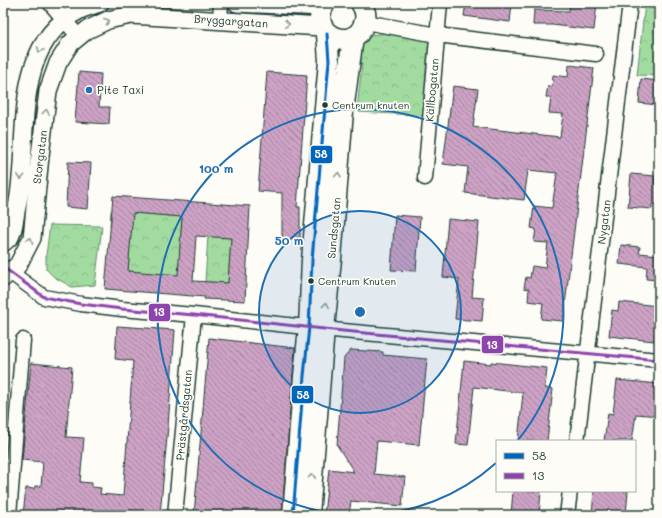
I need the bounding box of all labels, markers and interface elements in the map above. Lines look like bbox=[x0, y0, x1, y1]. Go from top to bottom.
street label: Bryggargatan bbox=[193, 10, 269, 31]
one-way arrow bbox=[104, 17, 111, 25]
one-way arrow bbox=[284, 20, 290, 29]
one-way arrow bbox=[37, 45, 45, 53]
street label: Källbogatan bbox=[421, 58, 442, 122]
place label: Pite Taxi bbox=[97, 82, 144, 97]
marker: Pite Taxi bbox=[84, 85, 94, 95]
place label: Centrum knuten bbox=[332, 98, 409, 112]
marker: Centrum knuten bbox=[320, 100, 330, 110]
one-way arrow bbox=[41, 109, 50, 115]
street label: Storgatan bbox=[29, 129, 50, 185]
line badge: 58 bbox=[310, 145, 333, 164]
text: 58 bbox=[314, 146, 328, 161]
text: 100 m bbox=[199, 160, 233, 176]
one-way arrow bbox=[333, 172, 342, 178]
one-way arrow bbox=[17, 174, 26, 181]
street label: Sundsgatan bbox=[323, 197, 344, 259]
street label: Nygatan bbox=[593, 199, 614, 245]
text: 50 m bbox=[275, 232, 303, 248]
one-way arrow bbox=[25, 237, 33, 244]
place label: Centrum Knuten bbox=[318, 274, 396, 288]
marker: Centrum Knuten bbox=[306, 276, 316, 286]
one-way arrow bbox=[322, 302, 331, 308]
line badge: 13 bbox=[148, 303, 171, 322]
text: 13 bbox=[153, 304, 165, 319]
centre of rings bbox=[353, 305, 367, 319]
line badge: 13 bbox=[481, 335, 504, 354]
text: 13 bbox=[486, 337, 498, 352]
street label: Prästgårdsgatan bbox=[172, 369, 195, 461]
line badge: 58 bbox=[291, 385, 314, 404]
text: 58 bbox=[296, 387, 310, 402]
legend bbox=[496, 440, 636, 492]
text: 58 bbox=[532, 447, 546, 463]
text: 13 bbox=[532, 467, 544, 483]
one-way arrow bbox=[307, 473, 316, 479]

